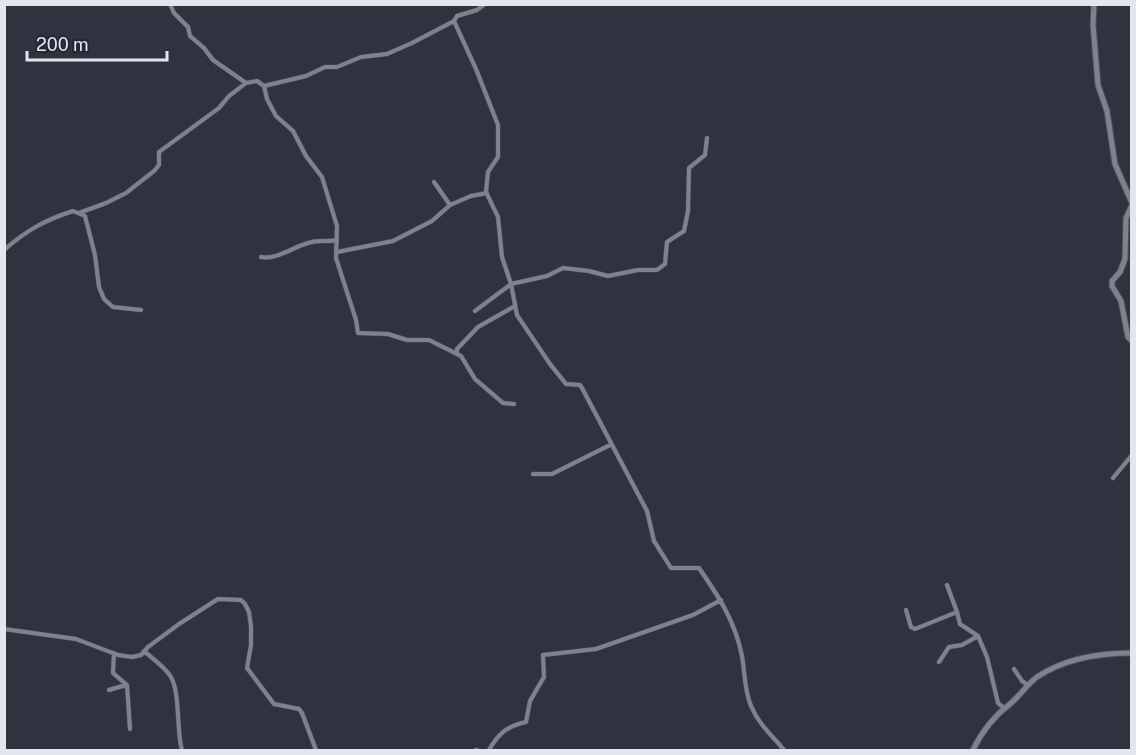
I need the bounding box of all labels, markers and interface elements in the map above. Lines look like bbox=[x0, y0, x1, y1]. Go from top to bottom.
scale bar bbox=[27, 24, 166, 62]
text: 200 m bbox=[36, 34, 89, 55]

